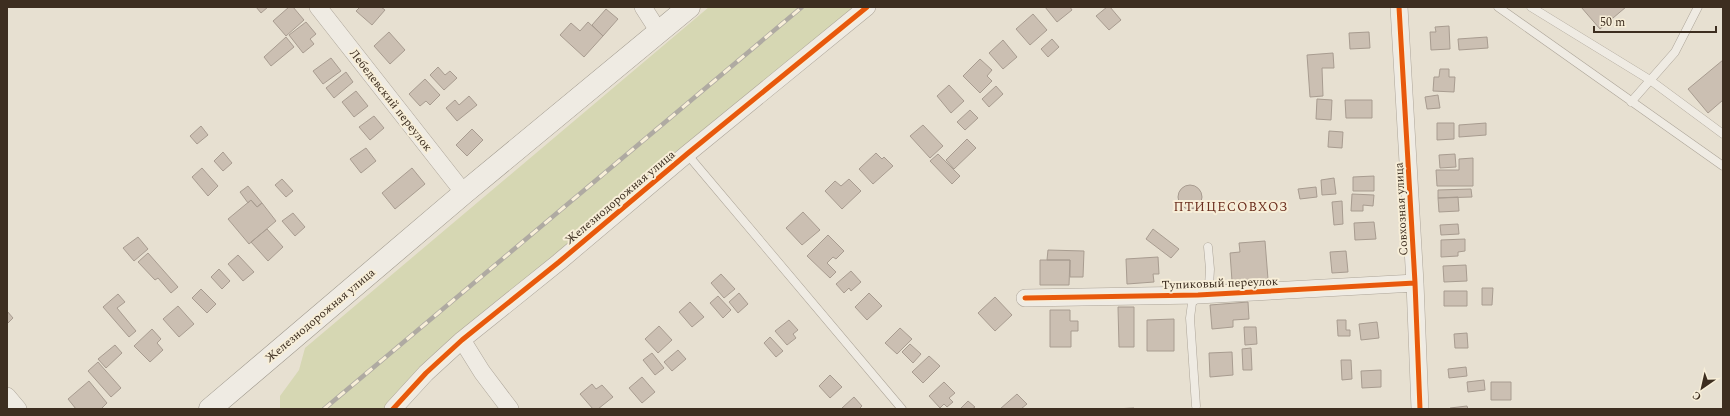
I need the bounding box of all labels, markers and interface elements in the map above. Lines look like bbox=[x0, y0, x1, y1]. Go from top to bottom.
scale bar bbox=[1594, 8, 1716, 34]
text: 50 m bbox=[1600, 13, 1625, 32]
street label: Лебедевский переулок bbox=[344, 45, 437, 156]
street label: Железнодорожная улица bbox=[561, 145, 680, 249]
street label: Совхозная улица bbox=[1390, 162, 1413, 256]
district label: ПТИЦЕСОВХОЗ bbox=[1173, 197, 1289, 217]
street label: Железнодорожная улица bbox=[261, 263, 380, 367]
street label: Тупиковый переулок bbox=[1161, 272, 1279, 295]
north arrow bbox=[1682, 368, 1722, 408]
text: С bbox=[1689, 387, 1705, 405]

